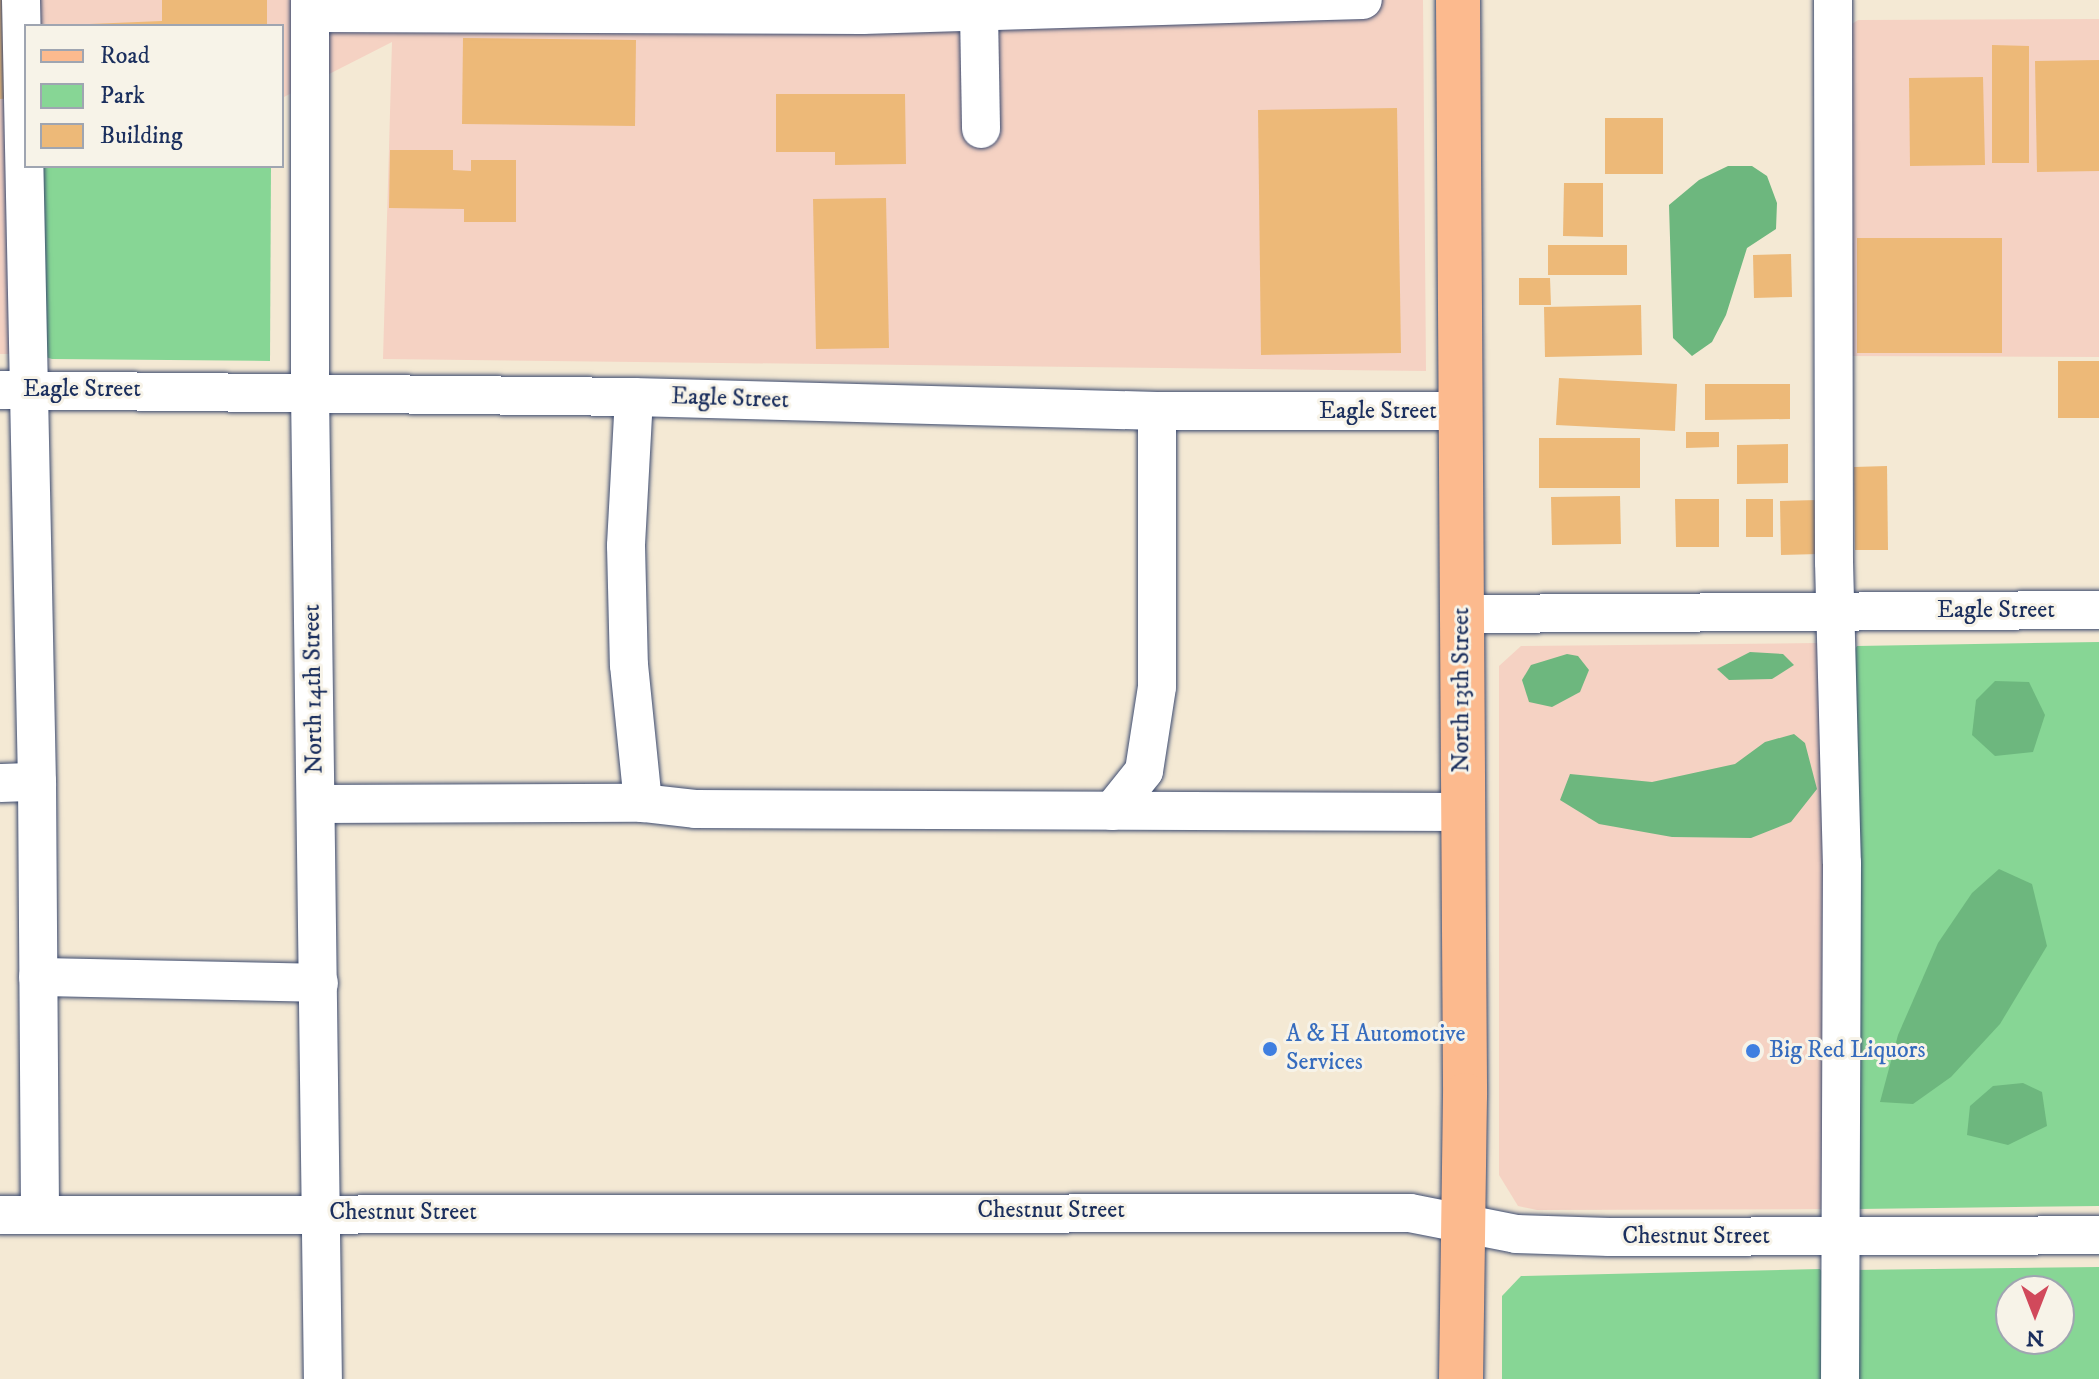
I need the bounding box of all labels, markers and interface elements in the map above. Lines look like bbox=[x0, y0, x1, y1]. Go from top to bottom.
legend bbox=[24, 24, 284, 168]
text: Road bbox=[100, 41, 150, 71]
text: Park bbox=[100, 81, 145, 111]
text: Building bbox=[100, 121, 183, 151]
street label: Eagle Street bbox=[23, 376, 141, 404]
street label: Eagle Street bbox=[671, 383, 789, 415]
street label: Eagle Street bbox=[1319, 398, 1437, 426]
street label: Eagle Street bbox=[1937, 597, 2055, 625]
street label: North 14th Street bbox=[298, 604, 330, 774]
street label: North 13th Street bbox=[1448, 607, 1476, 773]
place label: A & H Automotive Services bbox=[1286, 1021, 1466, 1077]
place label: Big Red Liquors bbox=[1769, 1037, 1925, 1065]
marker: A & H Automotive Services bbox=[1261, 1040, 1279, 1058]
marker: Big Red Liquors bbox=[1744, 1042, 1762, 1060]
street label: Chestnut Street bbox=[977, 1197, 1125, 1225]
street label: Chestnut Street bbox=[329, 1199, 477, 1227]
street label: Chestnut Street bbox=[1622, 1223, 1770, 1251]
north arrow bbox=[1995, 1275, 2075, 1355]
text: N bbox=[2026, 1324, 2044, 1351]

